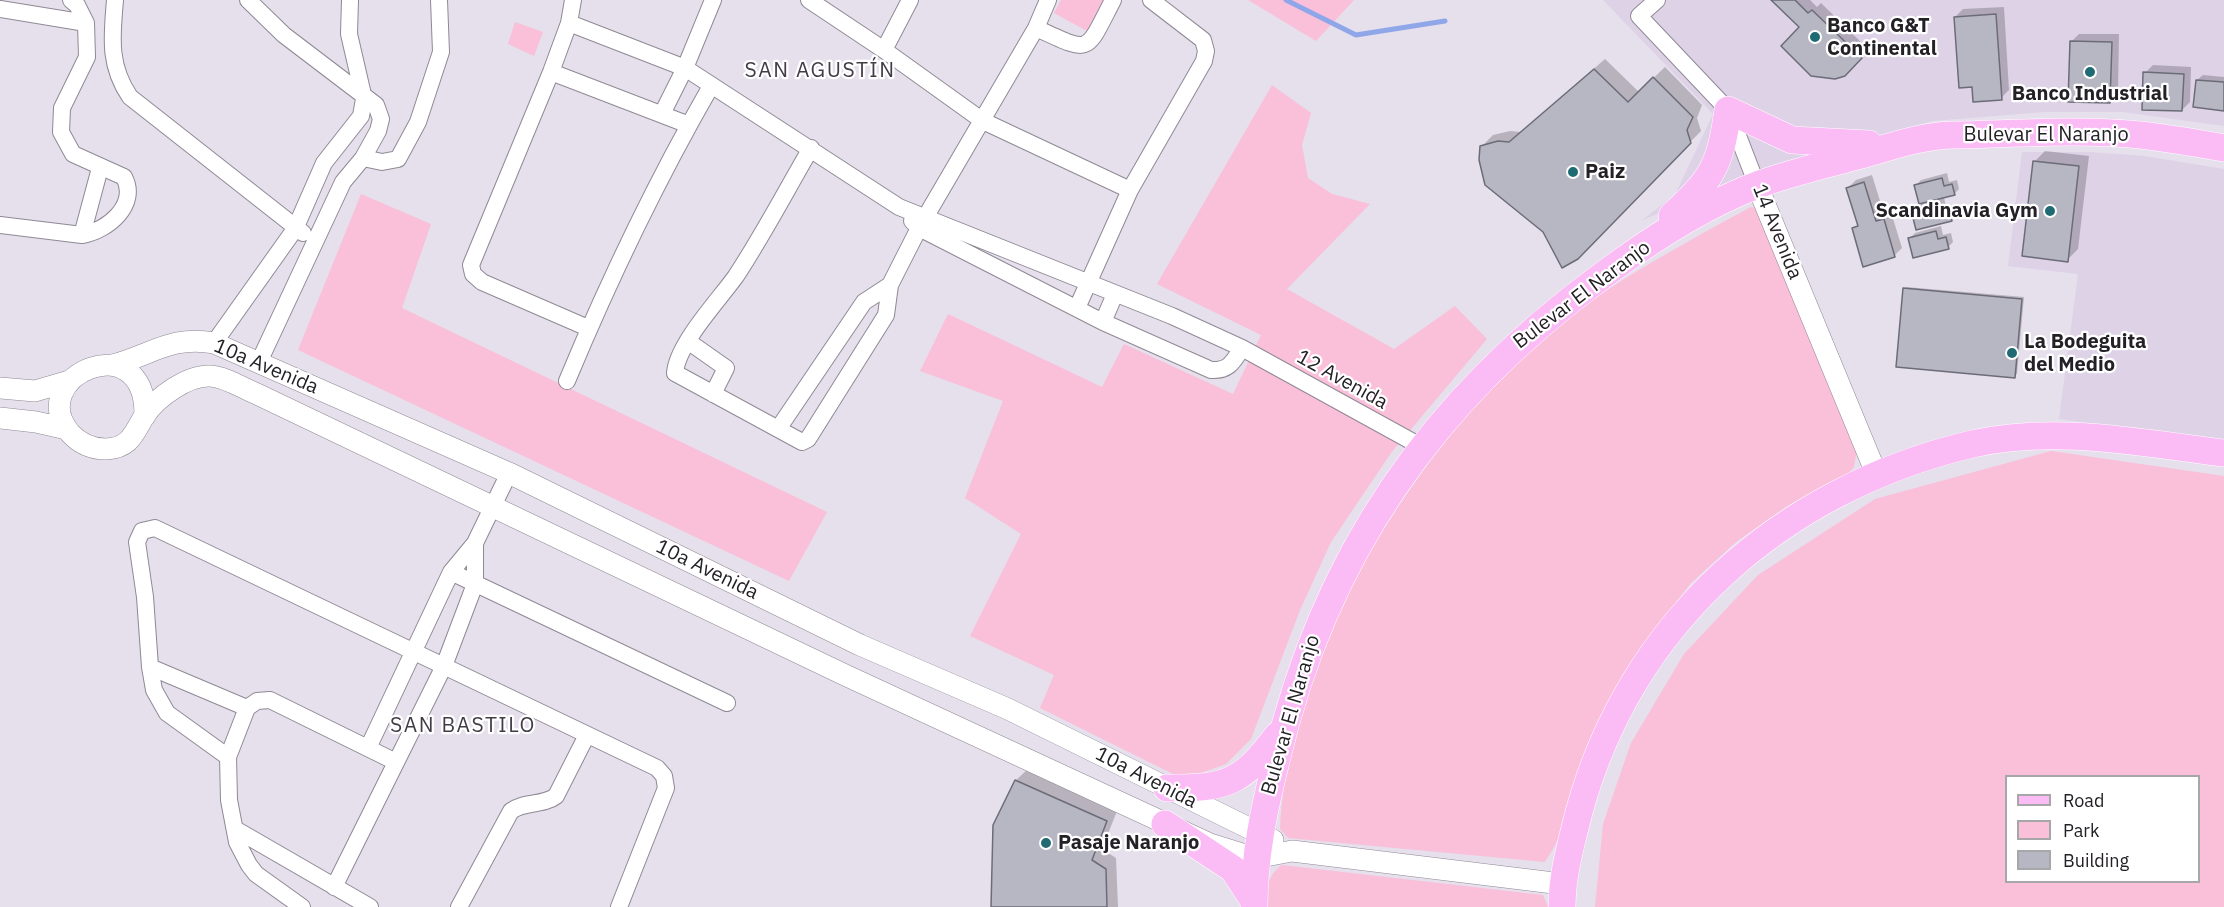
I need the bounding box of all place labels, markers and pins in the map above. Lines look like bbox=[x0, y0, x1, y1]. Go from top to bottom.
place label: Banco G&T Continental bbox=[1827, 14, 1937, 61]
marker: Banco G&T Continental bbox=[1808, 30, 1822, 44]
marker: Banco Industrial bbox=[2083, 65, 2097, 79]
place label: Banco Industrial bbox=[2012, 82, 2168, 106]
place label: Paiz bbox=[1585, 160, 1625, 184]
marker: Paiz bbox=[1566, 165, 1580, 179]
place label: Scandinavia Gym bbox=[1875, 199, 2038, 223]
marker: Scandinavia Gym bbox=[2043, 204, 2057, 218]
place label: La Bodeguita del Medio bbox=[2024, 330, 2146, 377]
marker: La Bodeguita del Medio bbox=[2005, 346, 2019, 360]
place label: Pasaje Naranjo bbox=[1058, 831, 1199, 855]
marker: Pasaje Naranjo bbox=[1039, 836, 1053, 850]

